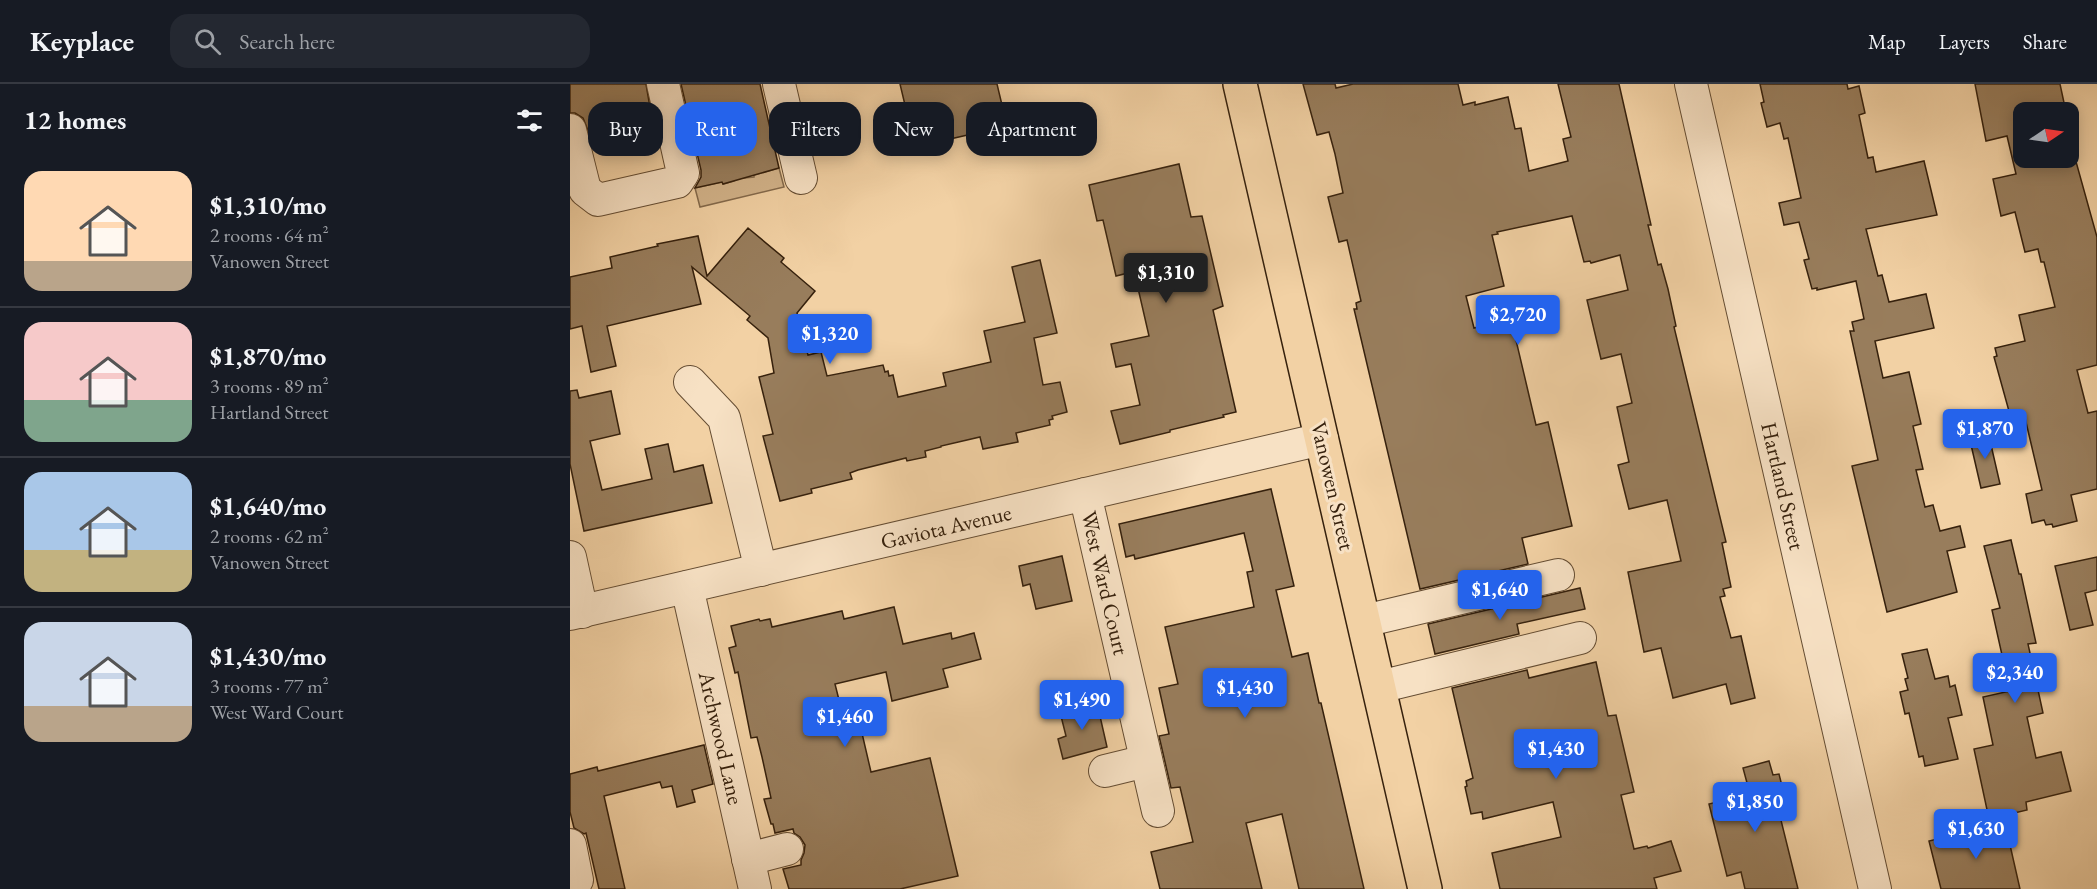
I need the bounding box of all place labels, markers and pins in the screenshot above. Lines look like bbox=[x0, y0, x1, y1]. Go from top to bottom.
pin: $1,310 bbox=[1117, 253, 1215, 304]
pin: $2,720 bbox=[1469, 295, 1567, 346]
pin: $1,320 bbox=[781, 314, 879, 365]
pin: $1,870 bbox=[1936, 409, 2034, 460]
pin: $1,640 bbox=[1451, 570, 1549, 621]
pin: $2,340 bbox=[1966, 653, 2064, 704]
pin: $1,430 bbox=[1196, 668, 1294, 719]
pin: $1,490 bbox=[1033, 680, 1131, 731]
pin: $1,460 bbox=[796, 697, 894, 748]
pin: $1,430 bbox=[1507, 729, 1605, 780]
pin: $1,850 bbox=[1706, 782, 1804, 833]
pin: $1,630 bbox=[1927, 809, 2025, 860]

